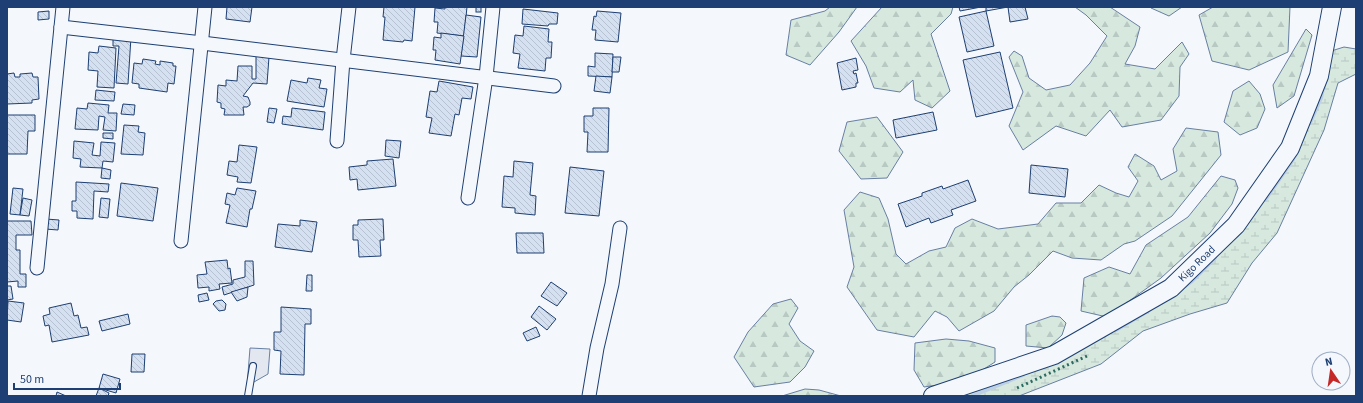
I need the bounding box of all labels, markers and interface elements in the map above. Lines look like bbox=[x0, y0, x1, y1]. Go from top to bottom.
street label: Kigo Road bbox=[1175, 242, 1218, 285]
north arrow bbox=[1311, 351, 1351, 391]
text: N bbox=[1324, 354, 1334, 370]
scale bar bbox=[14, 365, 120, 391]
text: 50 m bbox=[20, 371, 44, 388]

